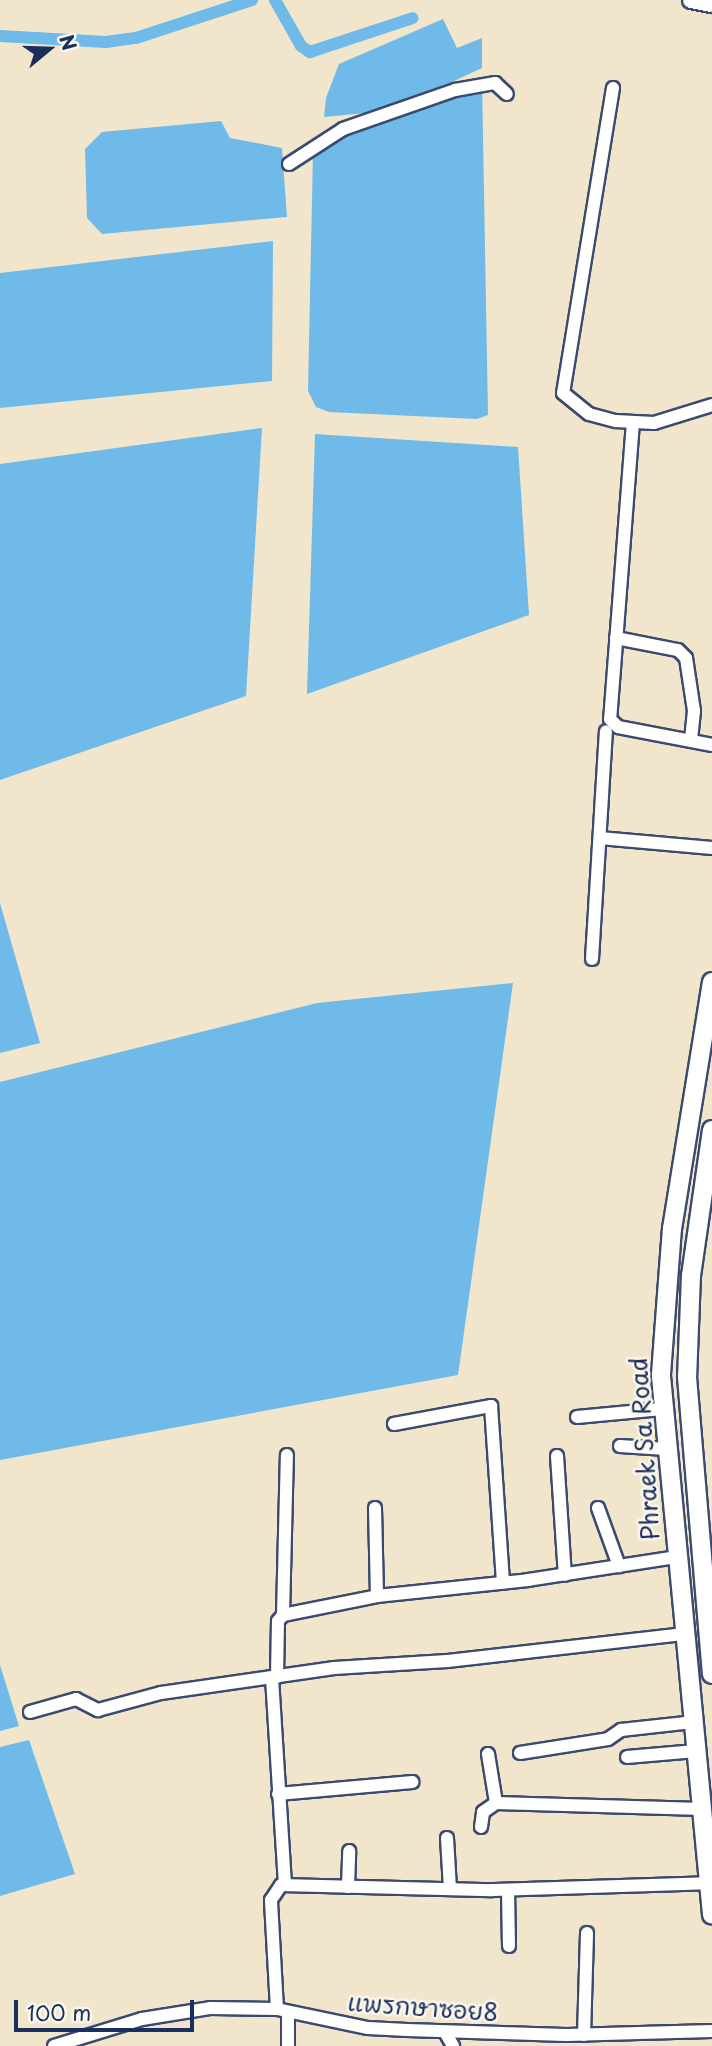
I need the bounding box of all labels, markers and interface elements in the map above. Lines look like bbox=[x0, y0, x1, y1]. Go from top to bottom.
north arrow bbox=[14, 14, 84, 84]
text: N bbox=[53, 30, 85, 54]
street label: Phraek Sa Road bbox=[623, 1356, 665, 1542]
scale bar bbox=[18, 1986, 198, 2030]
street label: แพรกษาซอย8 bbox=[347, 1987, 499, 2027]
text: 100 m bbox=[27, 1996, 91, 2028]

